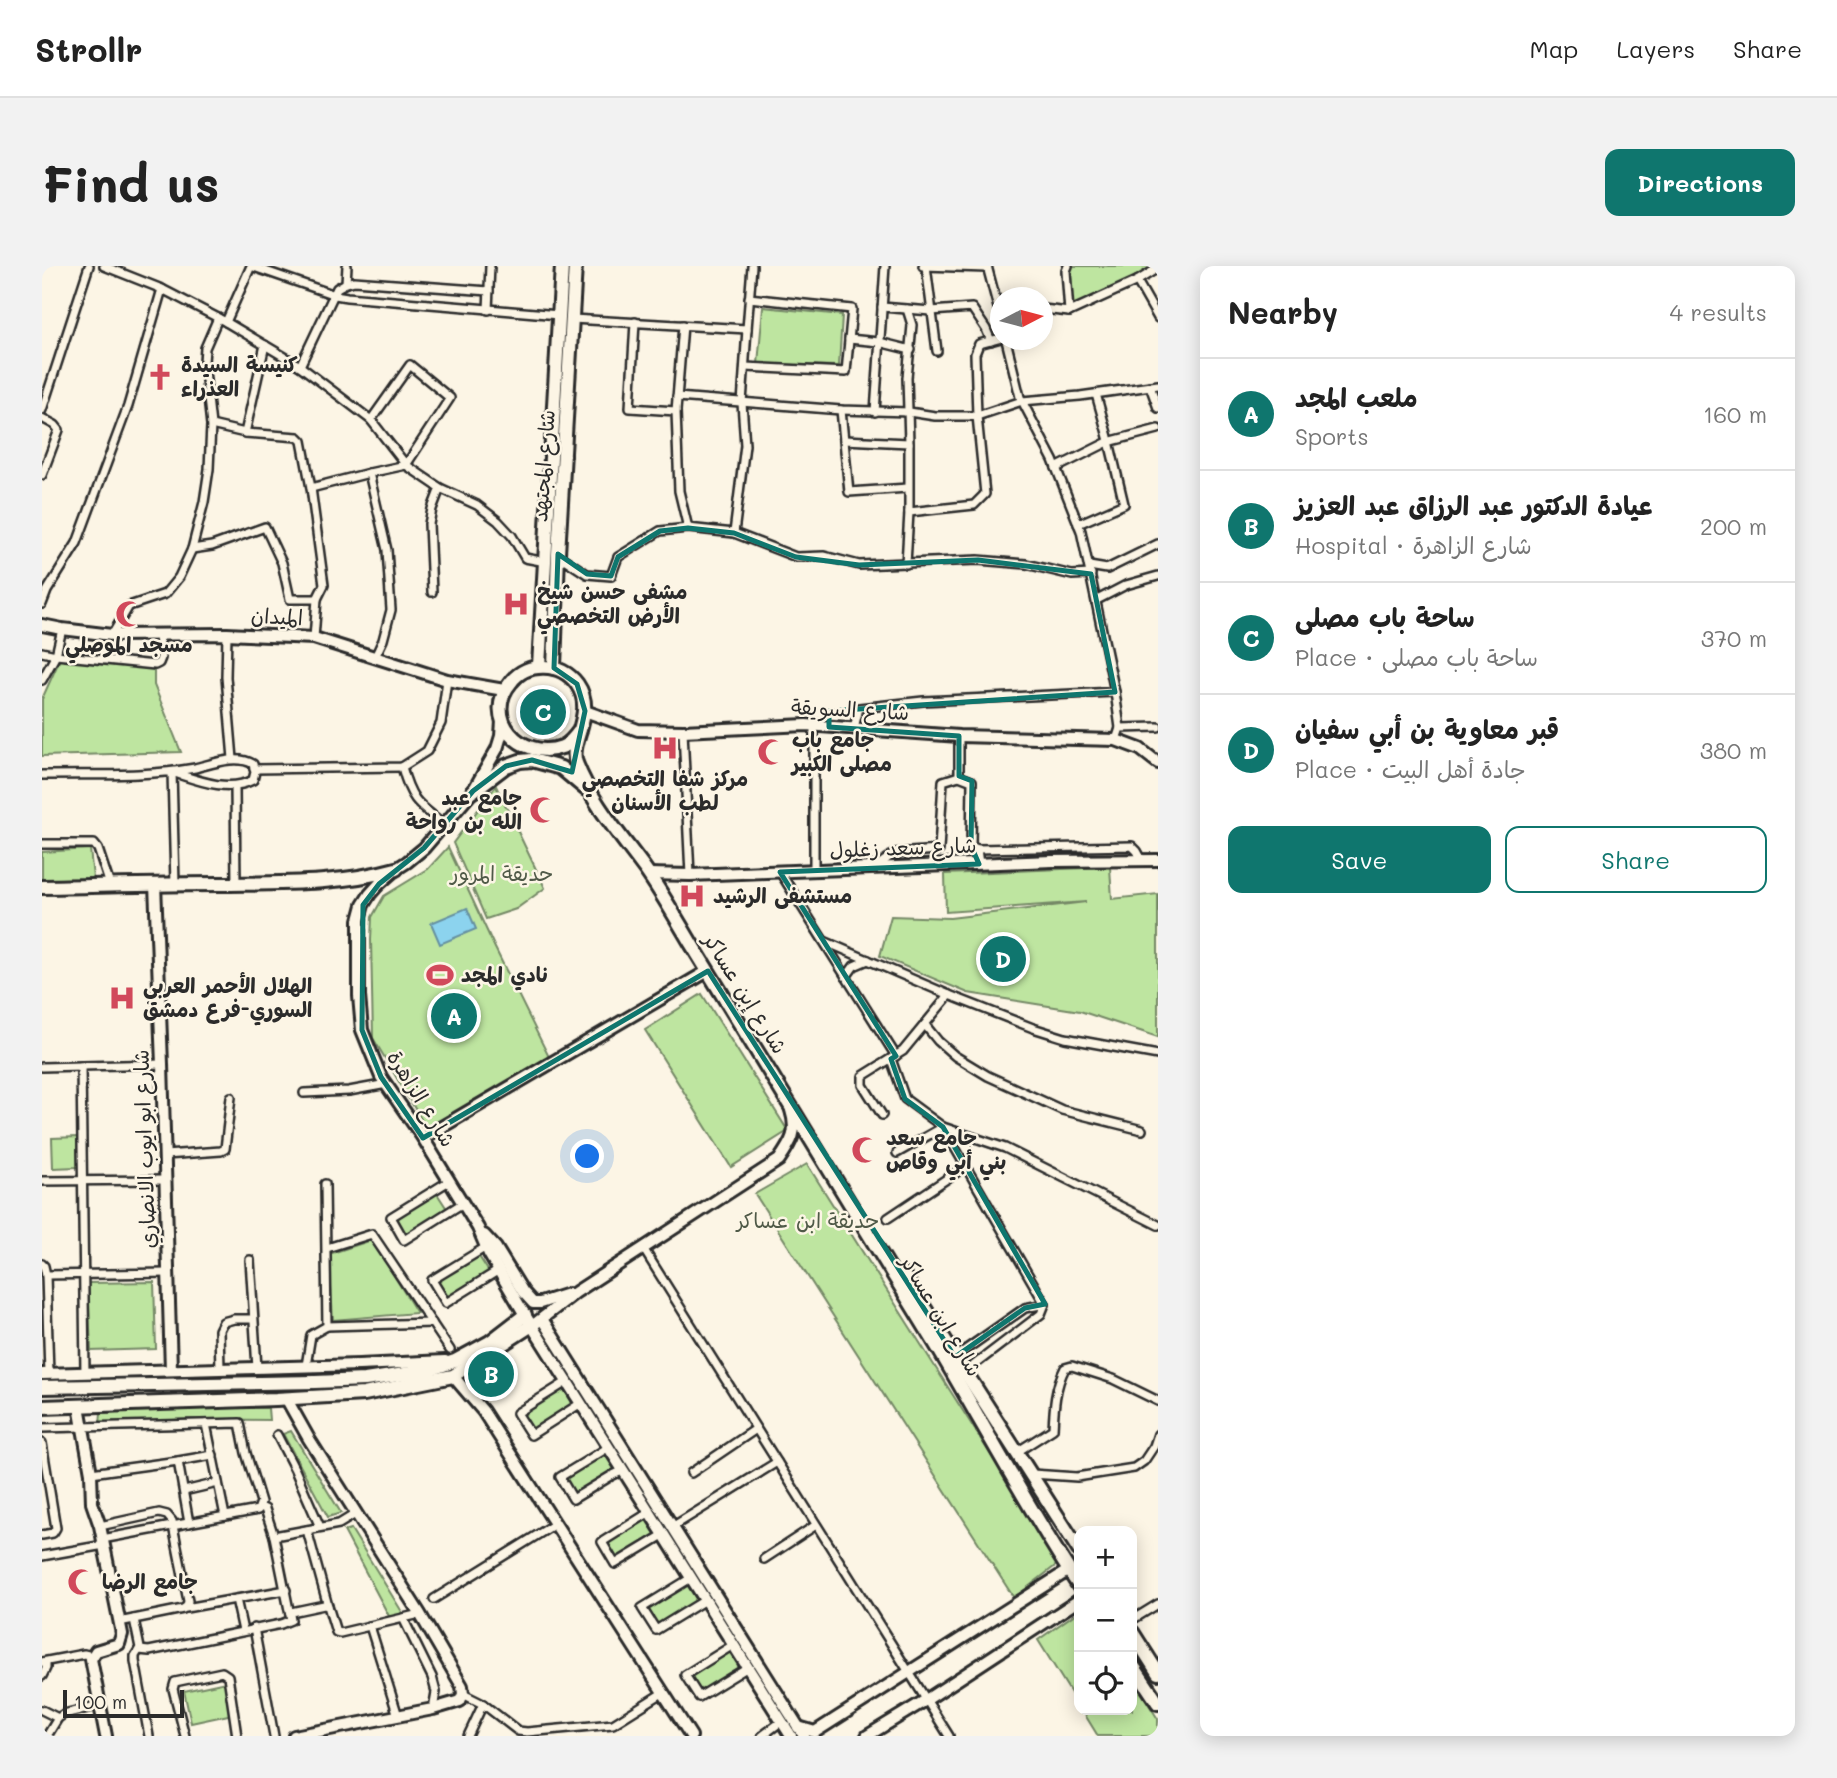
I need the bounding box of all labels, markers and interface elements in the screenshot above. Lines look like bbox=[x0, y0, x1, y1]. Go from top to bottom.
text: Strollr bbox=[35, 27, 143, 70]
text: Map bbox=[1530, 33, 1578, 64]
text: Layers bbox=[1616, 33, 1695, 64]
text: Share bbox=[1733, 33, 1802, 64]
button: Directions bbox=[1605, 149, 1795, 216]
text: Find us bbox=[42, 151, 220, 214]
north arrow bbox=[990, 287, 1053, 350]
text: Nearby bbox=[1228, 292, 1338, 332]
text: 4 results bbox=[1670, 297, 1767, 327]
place label: كنيسة السيدة العذراء bbox=[181, 350, 298, 401]
church icon: كنيسة السيدة العذراء bbox=[145, 362, 175, 392]
text: ملعب المجد bbox=[1295, 380, 1418, 414]
text: A bbox=[1243, 399, 1259, 429]
text: 160 m bbox=[1703, 399, 1767, 429]
street label: شارع المجتهد bbox=[525, 409, 563, 523]
text: Sports bbox=[1295, 421, 1369, 451]
text: عيادة الدكتور عبد الرزاق عبد العزيز bbox=[1295, 488, 1652, 522]
text: B bbox=[1243, 511, 1259, 541]
text: 200 m bbox=[1700, 511, 1767, 541]
text: Hospital · شارع الزاهرة bbox=[1295, 530, 1532, 560]
place label: مشفى حسن شيخ الأرض التخصصي bbox=[537, 577, 688, 635]
hospital icon: مشفى حسن شيخ الأرض التخصصي bbox=[501, 589, 531, 619]
mosque icon: مسجد الموصلي bbox=[114, 599, 144, 629]
text: ساحة باب مصلى bbox=[1295, 600, 1475, 634]
street label: الميدان bbox=[250, 601, 304, 630]
text: C bbox=[1242, 623, 1260, 653]
text: 370 m bbox=[1701, 623, 1767, 653]
place label: مسجد الموصلي bbox=[65, 630, 193, 664]
text: Place · ساحة باب مصلى bbox=[1295, 642, 1538, 672]
pin: C bbox=[520, 686, 566, 738]
street label: شارع السويقة bbox=[790, 692, 910, 728]
text: قبر معاوية بن أبي سفيان bbox=[1295, 712, 1559, 746]
place label: جامع باب مصلى الكبير bbox=[790, 725, 892, 777]
hospital icon: مركز شفا التخصصي لطب الأسنان bbox=[650, 733, 680, 763]
text: D bbox=[1243, 735, 1259, 765]
text: 380 m bbox=[1700, 735, 1767, 765]
mosque icon: جامع باب مصلى الكبير bbox=[756, 737, 786, 767]
text: Place · جادة أهل البيت bbox=[1295, 754, 1526, 784]
place label: مركز شفا التخصصي لطب الأسنان bbox=[582, 764, 748, 816]
place label: جامع عبد الله بن رواحة bbox=[405, 783, 522, 835]
mosque icon: جامع عبد الله بن رواحة bbox=[528, 795, 558, 825]
button: Save bbox=[1228, 826, 1491, 893]
button: Share bbox=[1505, 826, 1767, 893]
street label: شارع سعد زغلول bbox=[829, 830, 977, 866]
park label: حديقة المرور bbox=[449, 859, 553, 887]
hospital icon: مستشفى الرشيد bbox=[677, 881, 707, 911]
place label: مستشفى الرشيد bbox=[713, 881, 852, 909]
street label: شارع إبن عساكر bbox=[695, 926, 794, 1060]
pin: D bbox=[980, 933, 1026, 985]
sports icon: نادي المجد bbox=[425, 960, 455, 990]
place label: نادي المجد bbox=[461, 960, 548, 991]
place label: الهلال الأحمر العربي السوري-فرع دمشق bbox=[143, 971, 312, 1026]
hospital icon: الهلال الأحمر العربي السوري-فرع دمشق bbox=[107, 983, 137, 1013]
pin: A bbox=[431, 990, 477, 1042]
street label: شارع الزاهرة bbox=[379, 1045, 463, 1153]
street label: شارع ابو ايوب الانصاري bbox=[127, 1049, 163, 1249]
place label: جامع سعد بني أبي وقاص bbox=[886, 1123, 1006, 1181]
mosque icon: جامع سعد بني أبي وقاص bbox=[850, 1135, 880, 1165]
your location bbox=[570, 1139, 604, 1173]
park label: حديقة ابن عساكر bbox=[735, 1206, 879, 1234]
street label: شارع ابن عساكر bbox=[892, 1248, 989, 1382]
pin: B bbox=[468, 1348, 514, 1400]
map controls bbox=[1074, 1526, 1137, 1715]
button: + bbox=[1074, 1526, 1137, 1589]
mosque icon: جامع الرضا bbox=[66, 1567, 96, 1597]
place label: جامع الرضا bbox=[102, 1567, 198, 1597]
button: − bbox=[1074, 1589, 1137, 1652]
button: locate bbox=[1074, 1652, 1137, 1715]
scale bar bbox=[63, 1687, 184, 1719]
text: 100 m bbox=[74, 1689, 127, 1714]

